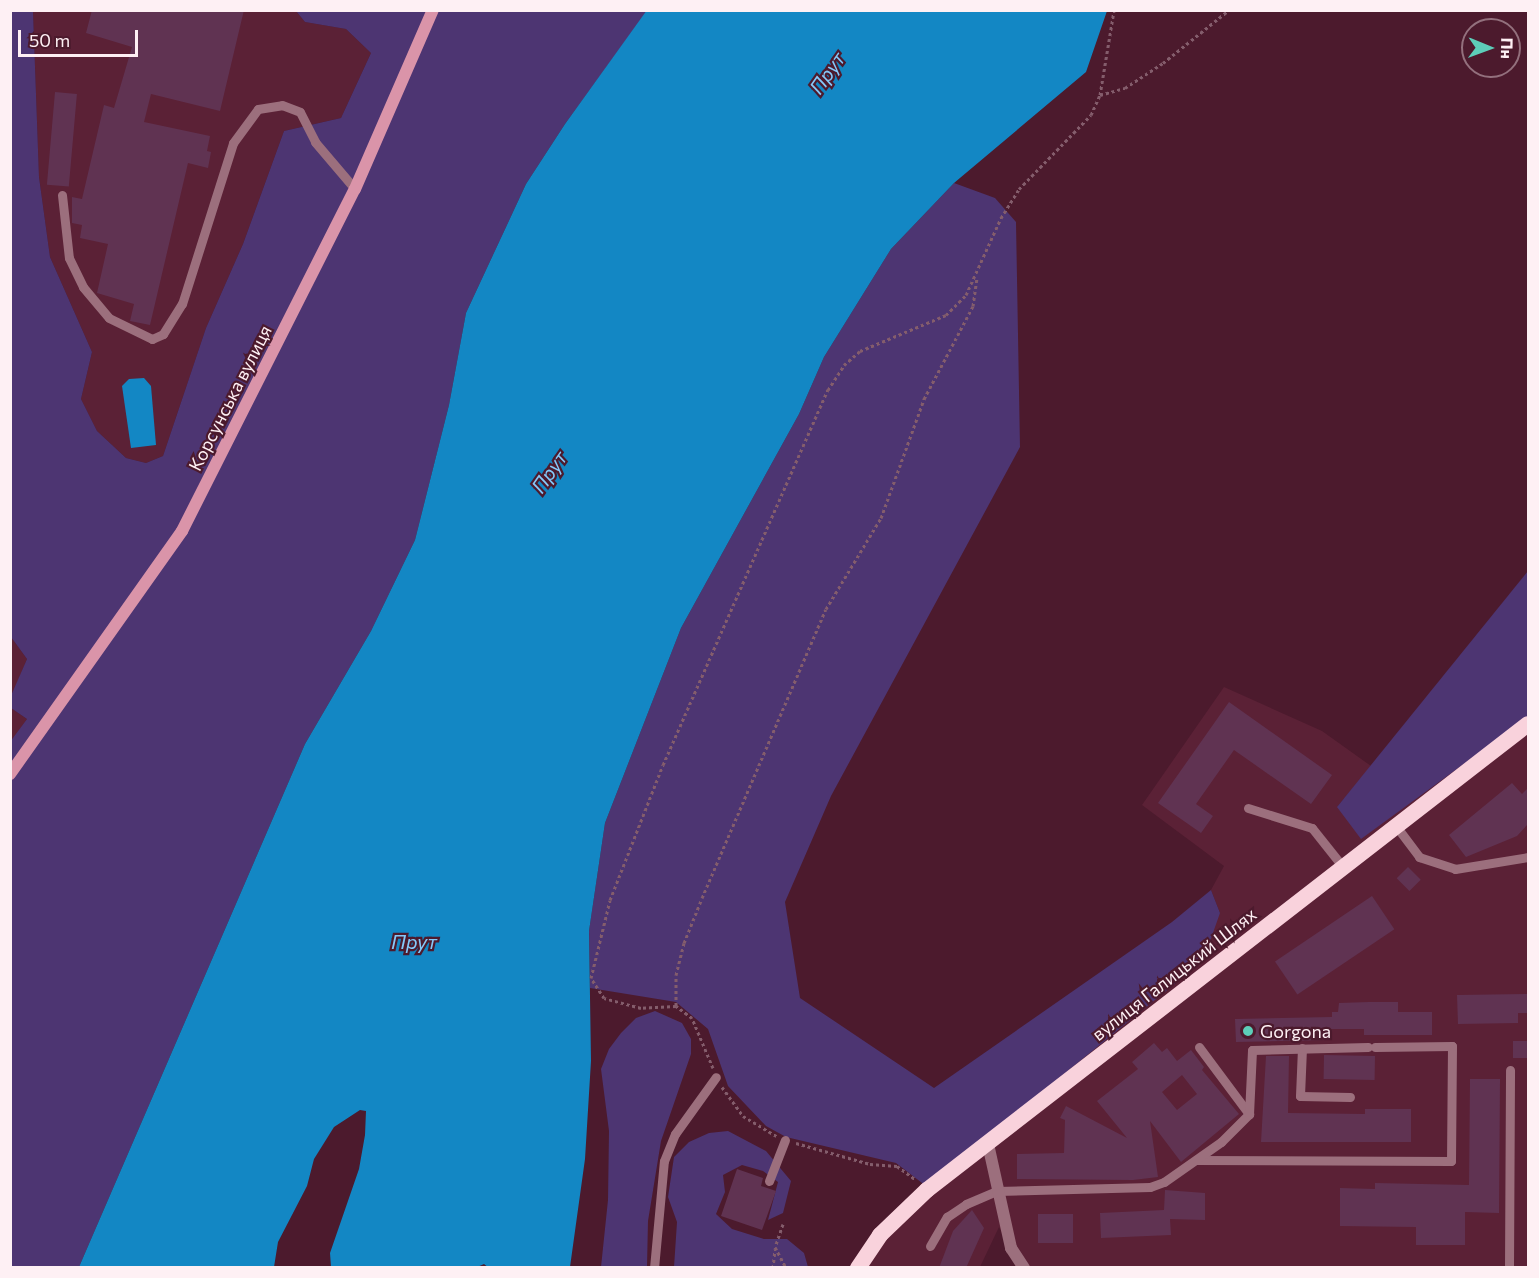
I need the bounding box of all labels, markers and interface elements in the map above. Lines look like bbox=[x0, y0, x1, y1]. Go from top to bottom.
scale bar bbox=[21, 18, 141, 56]
north arrow bbox=[1461, 18, 1521, 78]
text: 50 m bbox=[29, 29, 70, 51]
text: Пн bbox=[1498, 38, 1517, 59]
water label: Прут bbox=[804, 47, 850, 99]
street label: Корсунська вулиця bbox=[184, 322, 276, 474]
water label: Прут bbox=[526, 446, 572, 498]
street label: вулиця Галицький Шлях bbox=[1087, 903, 1261, 1045]
water label: Прут bbox=[391, 929, 437, 953]
place label: Gorgona bbox=[1260, 1020, 1331, 1042]
marker: Gorgona bbox=[1241, 1024, 1255, 1038]

